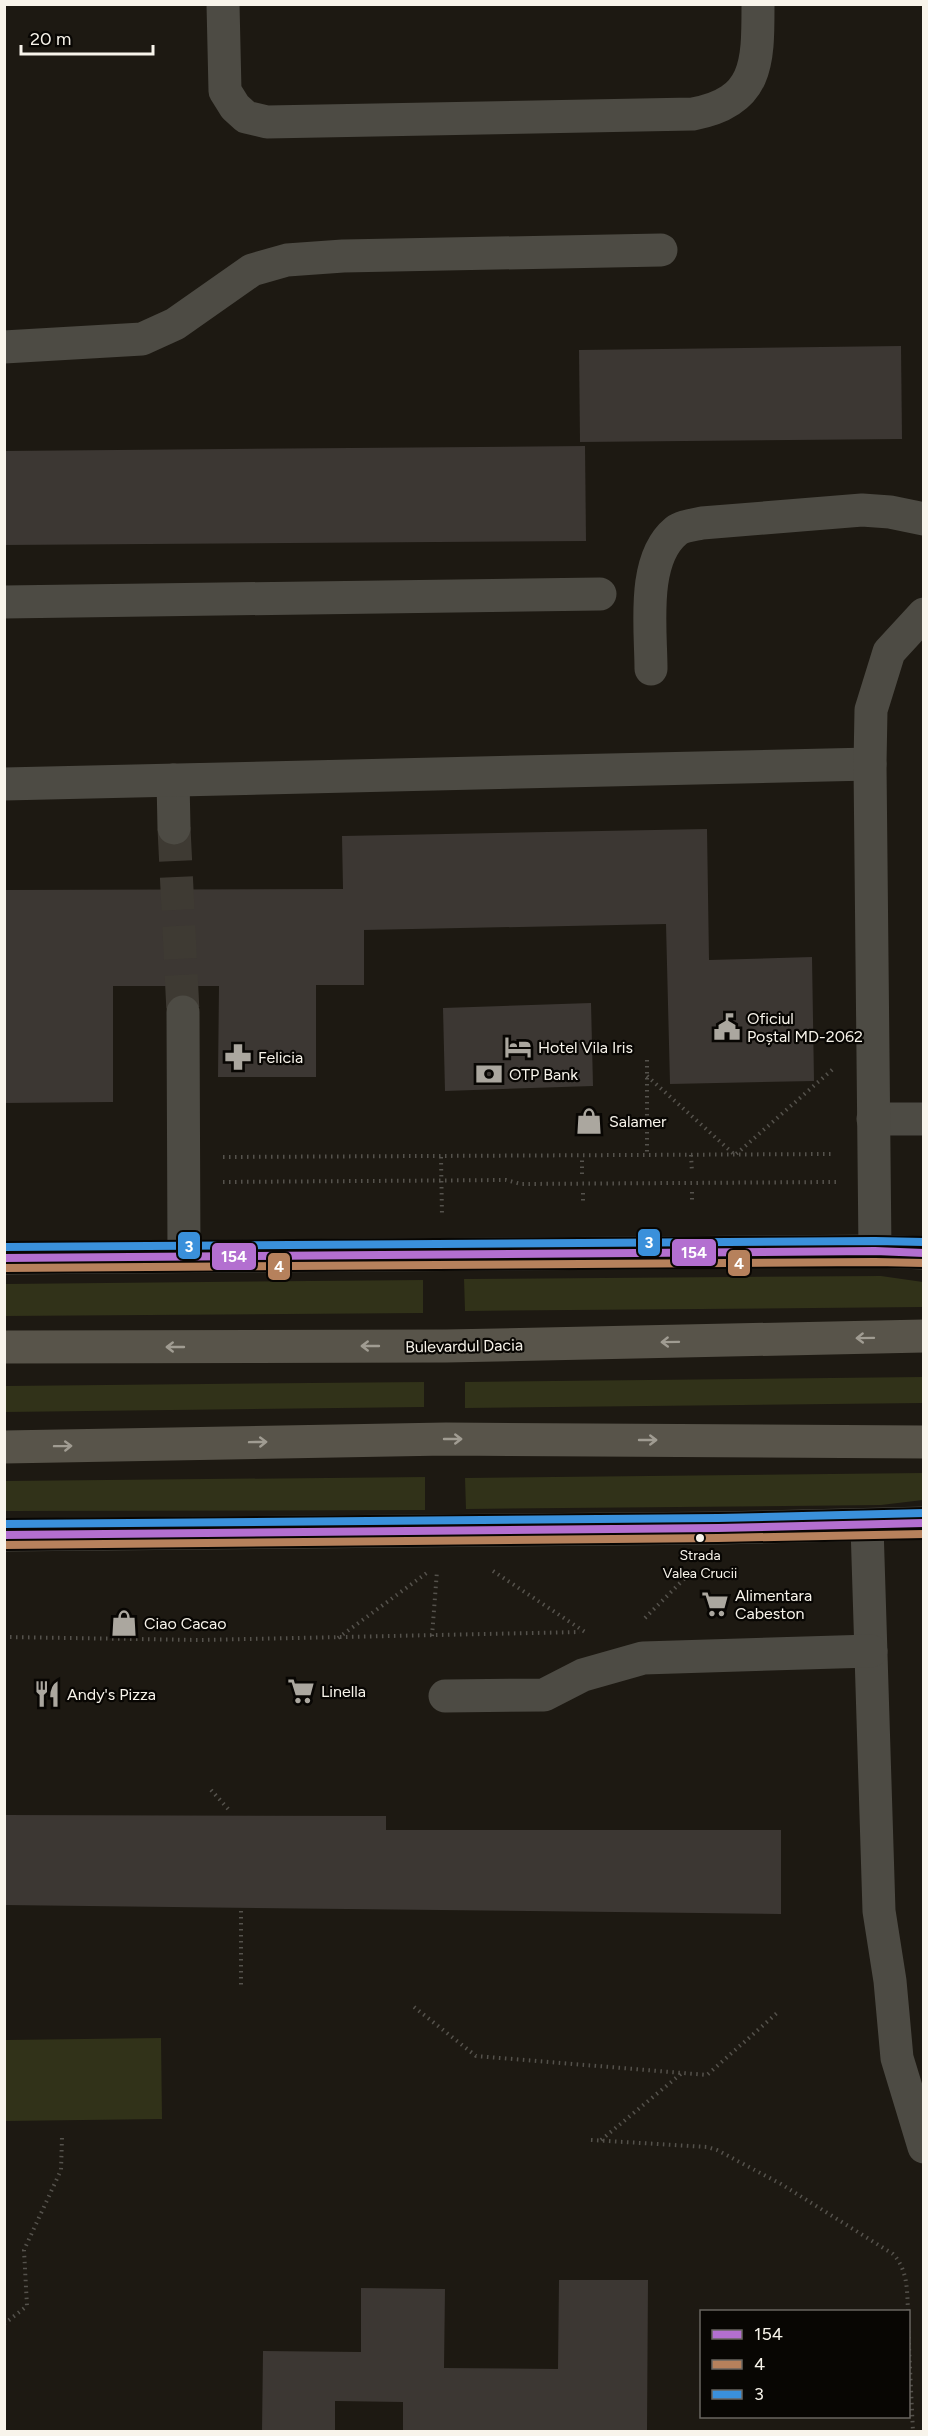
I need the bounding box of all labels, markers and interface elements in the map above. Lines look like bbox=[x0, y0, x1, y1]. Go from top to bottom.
scale bar bbox=[21, 18, 153, 56]
text: 20 m bbox=[30, 28, 71, 50]
place label: Oficiul Poștal MD-2062 bbox=[747, 1009, 863, 1046]
public building icon: Oficiul Poștal MD-2062 bbox=[712, 1012, 742, 1042]
hotel icon: Hotel Vila Iris bbox=[503, 1032, 533, 1062]
place label: Hotel Vila Iris bbox=[538, 1038, 633, 1057]
pharmacy icon: Felicia bbox=[223, 1042, 253, 1072]
place label: Felicia bbox=[258, 1048, 303, 1067]
bank icon: OTP Bank bbox=[474, 1059, 504, 1089]
place label: OTP Bank bbox=[509, 1065, 578, 1084]
shop icon: Salamer bbox=[574, 1106, 604, 1136]
place label: Salamer bbox=[609, 1112, 667, 1131]
line badge: 3 bbox=[637, 1228, 661, 1257]
line badge: 3 bbox=[177, 1231, 201, 1260]
text: 3 bbox=[645, 1233, 654, 1252]
text: 3 bbox=[185, 1237, 194, 1256]
line badge: 154 bbox=[671, 1238, 717, 1267]
line badge: 154 bbox=[211, 1242, 257, 1271]
text: 154 bbox=[681, 1243, 707, 1262]
text: 154 bbox=[221, 1247, 247, 1266]
line badge: 4 bbox=[727, 1249, 751, 1277]
line badge: 4 bbox=[267, 1252, 291, 1281]
text: 4 bbox=[734, 1254, 744, 1273]
text: 4 bbox=[274, 1257, 284, 1276]
one-way arrow bbox=[856, 1332, 876, 1344]
street label: Bulevardul Dacia bbox=[405, 1335, 523, 1357]
one-way arrow bbox=[661, 1336, 681, 1348]
one-way arrow bbox=[166, 1341, 186, 1353]
one-way arrow bbox=[361, 1341, 381, 1352]
one-way arrow bbox=[442, 1433, 462, 1445]
one-way arrow bbox=[637, 1434, 657, 1446]
one-way arrow bbox=[247, 1436, 267, 1448]
one-way arrow bbox=[52, 1440, 72, 1452]
marker: Strada Valea Crucii bbox=[694, 1532, 706, 1544]
place label: Strada Valea Crucii bbox=[663, 1547, 737, 1582]
place label: Alimentara Cabeston bbox=[735, 1586, 812, 1623]
supermarket icon: Alimentara Cabeston bbox=[700, 1589, 730, 1619]
shop icon: Ciao Cacao bbox=[109, 1608, 139, 1638]
place label: Ciao Cacao bbox=[144, 1614, 226, 1633]
supermarket icon: Linella bbox=[286, 1676, 316, 1706]
restaurant icon: Andy's Pizza bbox=[32, 1679, 62, 1709]
place label: Linella bbox=[321, 1682, 366, 1701]
place label: Andy's Pizza bbox=[67, 1685, 156, 1704]
legend bbox=[700, 2310, 910, 2418]
text: 154 bbox=[754, 2323, 783, 2345]
text: 4 bbox=[754, 2353, 765, 2375]
text: 3 bbox=[754, 2383, 764, 2405]

